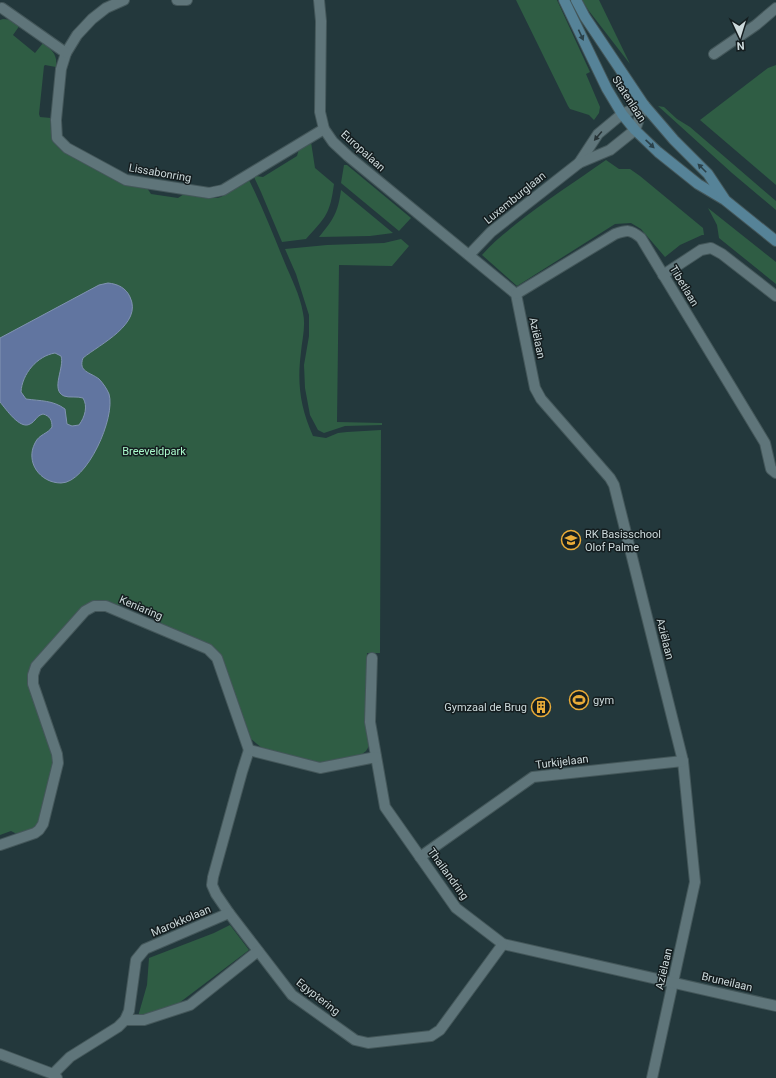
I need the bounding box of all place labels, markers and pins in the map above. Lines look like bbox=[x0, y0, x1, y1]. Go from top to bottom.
place label: RK Basisschool Olof Palme bbox=[585, 528, 661, 554]
school or university icon: RK Basisschool Olof Palme bbox=[560, 529, 582, 551]
sports icon: gym bbox=[568, 689, 590, 711]
place label: gym bbox=[593, 694, 614, 707]
building icon: Gymzaal de Brug bbox=[530, 696, 552, 718]
place label: Gymzaal de Brug bbox=[444, 701, 527, 714]

